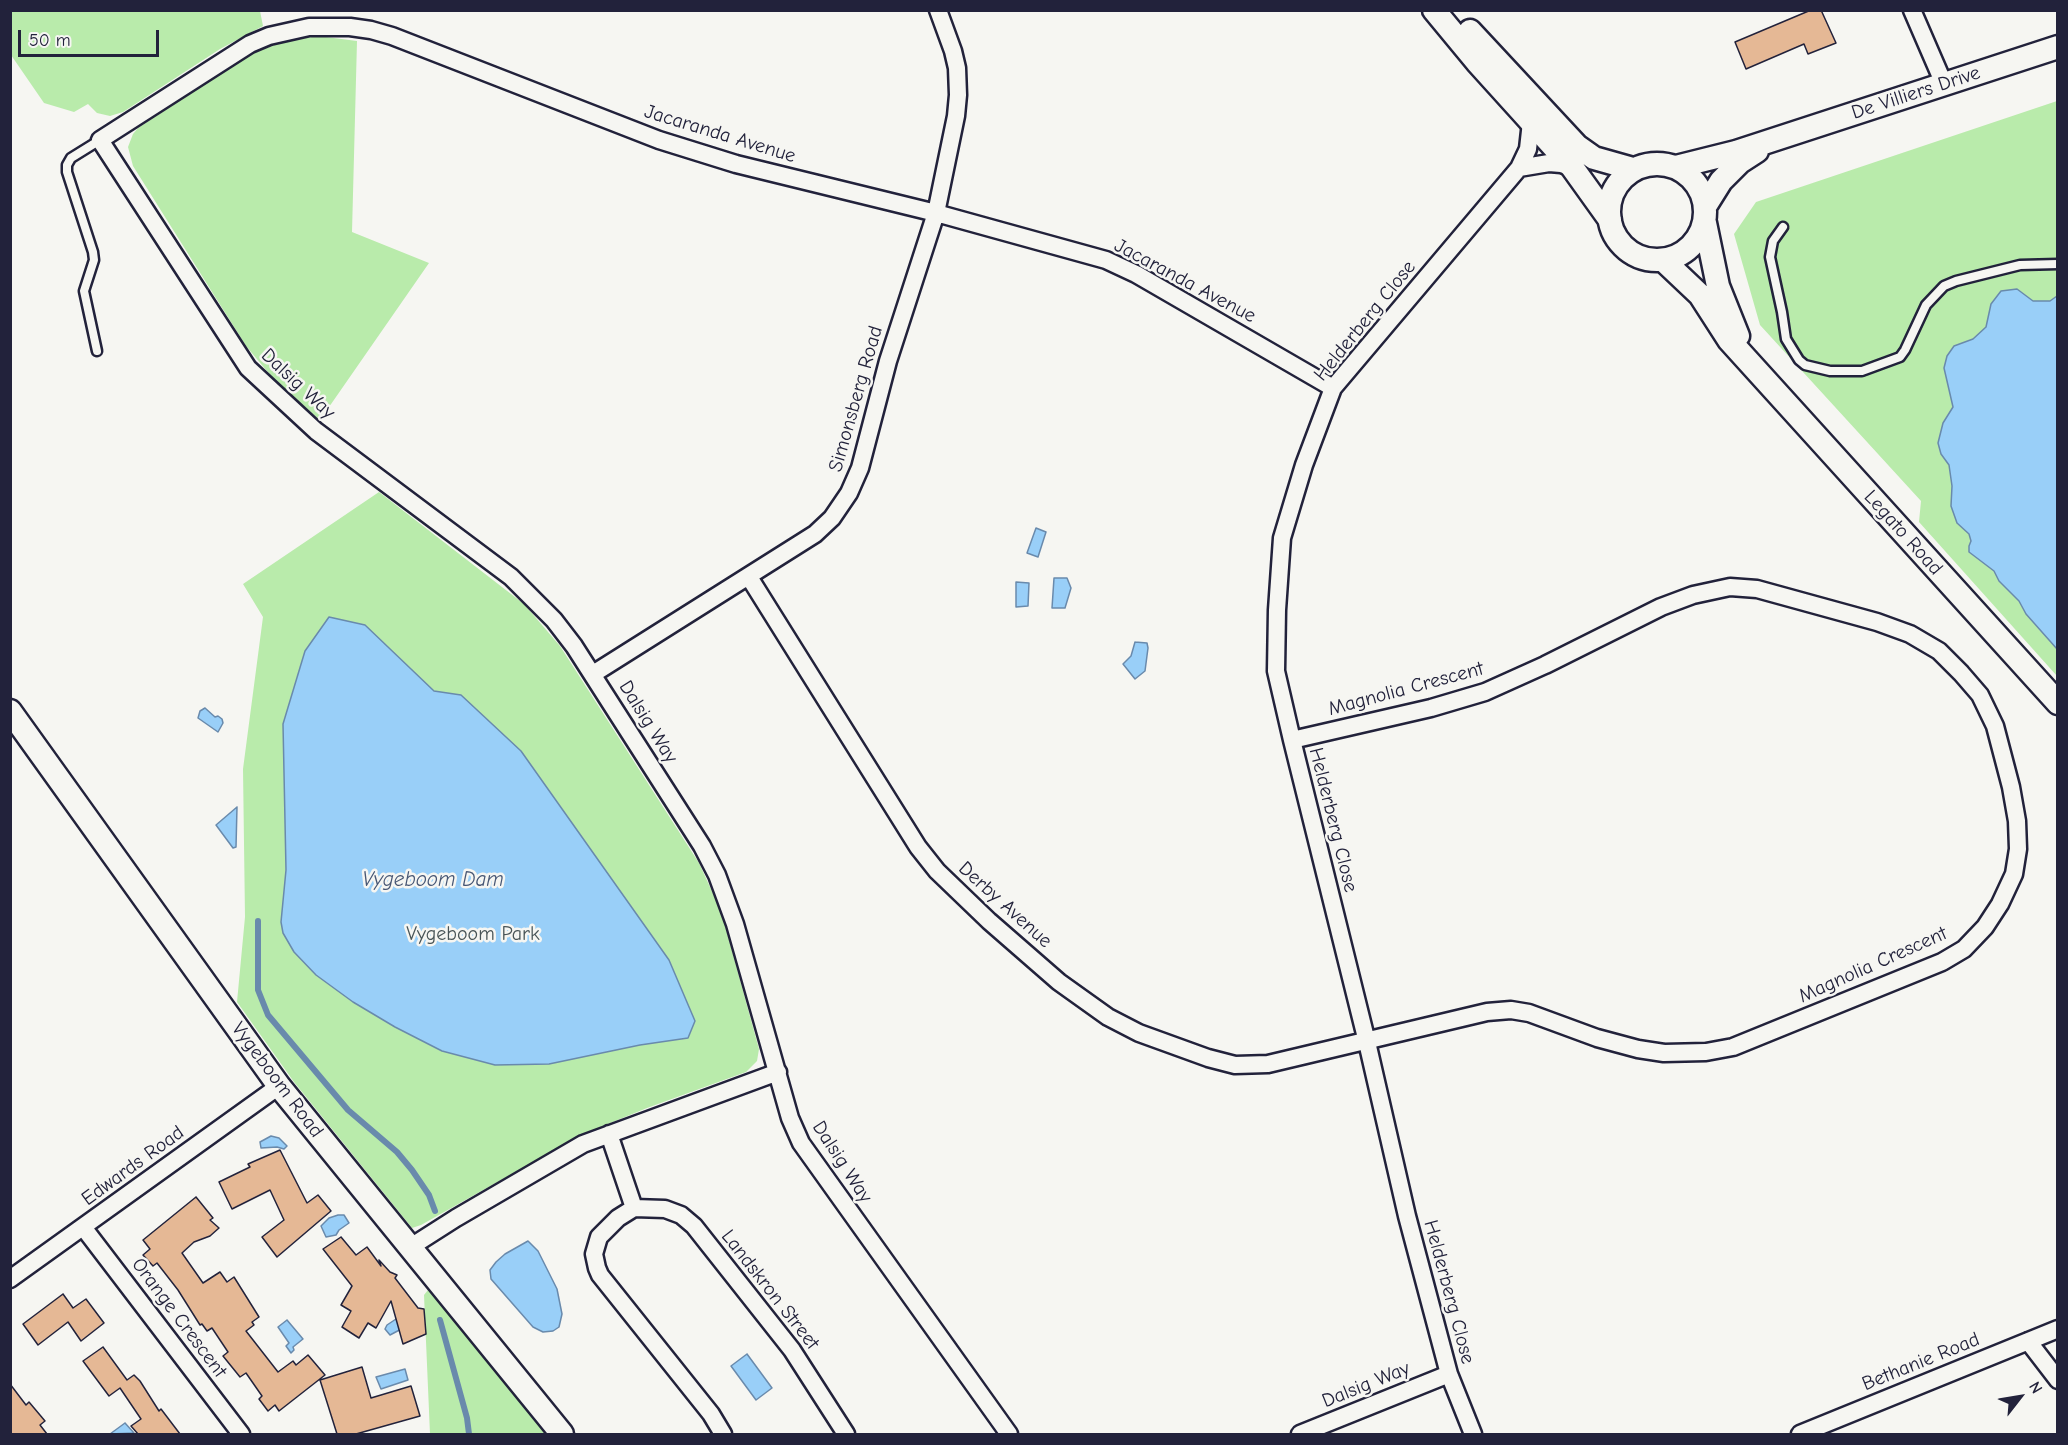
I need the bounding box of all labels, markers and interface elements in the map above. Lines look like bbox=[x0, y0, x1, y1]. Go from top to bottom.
scale bar bbox=[21, 18, 162, 56]
text: 50 m bbox=[29, 30, 71, 51]
street label: De Villiers Drive bbox=[1849, 61, 1983, 125]
street label: Jacaranda Avenue bbox=[641, 100, 799, 168]
street label: Jacaranda Avenue bbox=[1110, 234, 1260, 328]
street label: Helderberg Close bbox=[1309, 256, 1421, 386]
street label: Simonsberg Road bbox=[824, 323, 888, 475]
street label: Dalsig Way bbox=[256, 344, 340, 424]
street label: Legato Road bbox=[1859, 486, 1947, 580]
street label: Magnolia Crescent bbox=[1326, 657, 1486, 721]
street label: Dalsig Way bbox=[613, 676, 683, 768]
street label: Helderberg Close bbox=[1303, 745, 1363, 895]
street label: Derby Avenue bbox=[953, 857, 1057, 953]
water label: Vygeboom Dam bbox=[362, 867, 504, 893]
park label: Vygeboom Park bbox=[406, 922, 540, 946]
street label: Magnolia Crescent bbox=[1795, 922, 1951, 1008]
street label: Vygeboom Road bbox=[226, 1018, 328, 1142]
street label: Dalsig Way bbox=[807, 1117, 877, 1207]
street label: Edwards Road bbox=[77, 1121, 189, 1211]
street label: Helderberg Close bbox=[1418, 1217, 1480, 1367]
street label: Landskron Street bbox=[716, 1225, 824, 1355]
street label: Orange Crescent bbox=[126, 1253, 232, 1383]
street label: Bethanie Road bbox=[1859, 1328, 1983, 1396]
street label: Dalsig Way bbox=[1319, 1357, 1413, 1413]
north arrow bbox=[1990, 1367, 2050, 1427]
text: N bbox=[2025, 1379, 2046, 1397]

